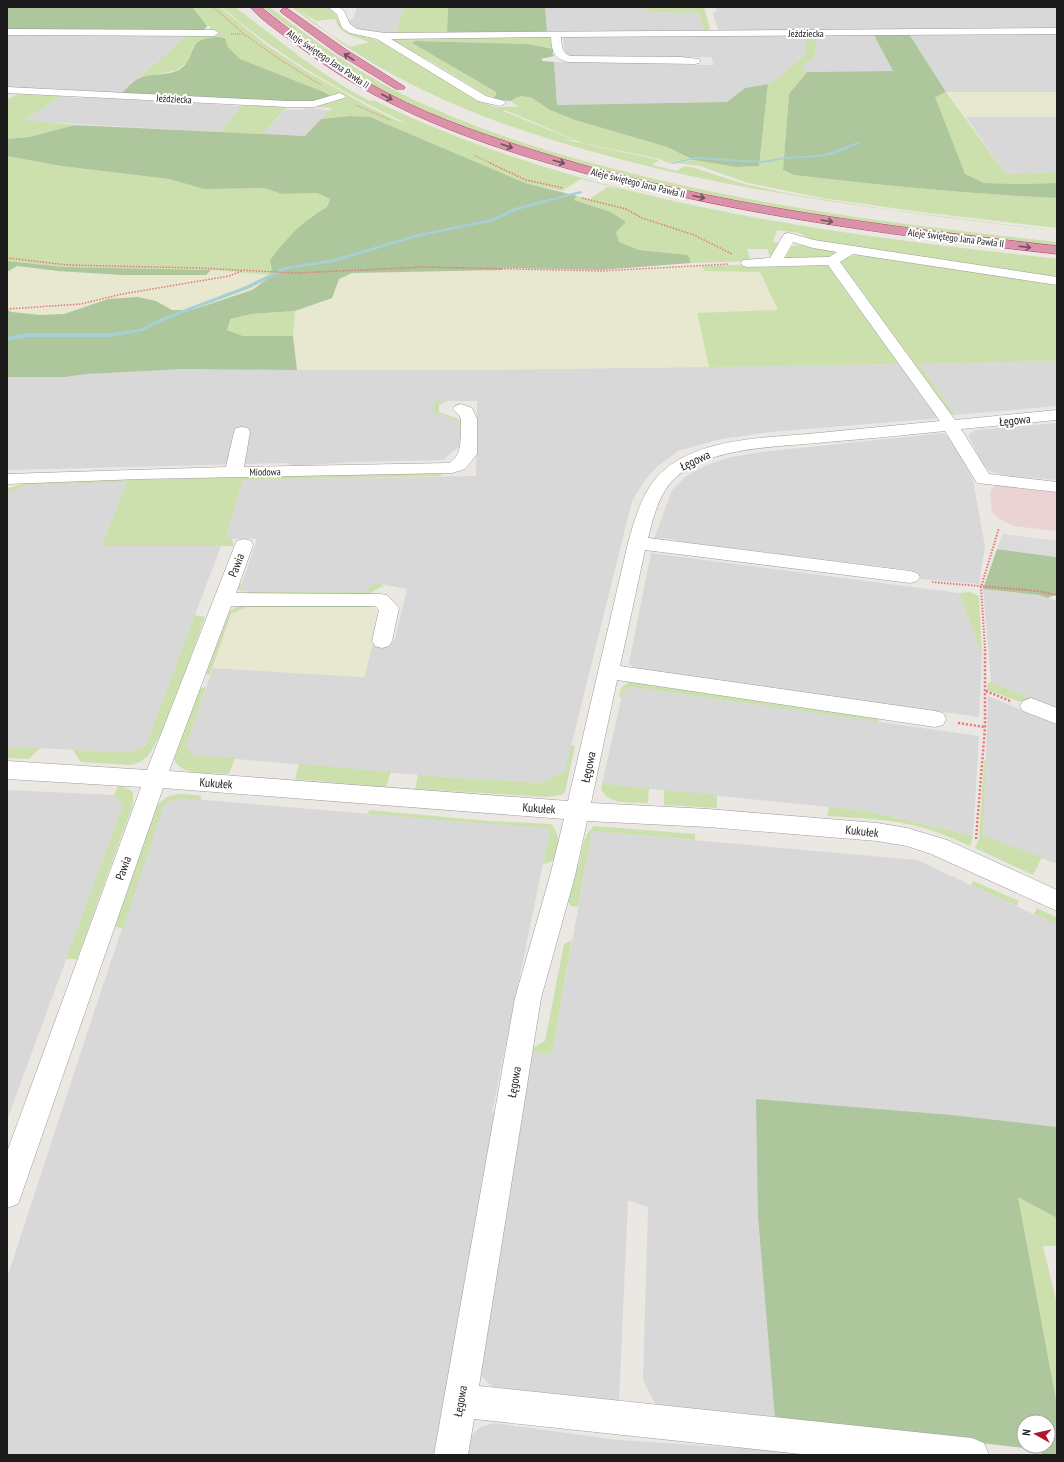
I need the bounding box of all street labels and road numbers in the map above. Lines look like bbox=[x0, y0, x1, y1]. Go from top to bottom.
street label: Aleje świętego Jana Pawła II bbox=[284, 27, 372, 91]
street label: Jeździecka bbox=[787, 27, 824, 40]
street label: Jeździecka bbox=[155, 92, 192, 106]
street label: Aleje świętego Jana Pawła II bbox=[589, 165, 687, 201]
street label: Aleje świętego Jana Pawła II bbox=[907, 226, 1005, 250]
street label: Łęgowa bbox=[999, 411, 1032, 429]
street label: Łęgowa bbox=[678, 446, 713, 473]
street label: Miodowa bbox=[249, 465, 281, 479]
street label: Pawia bbox=[225, 551, 247, 579]
street label: Łęgowa bbox=[577, 750, 599, 784]
street label: Kukułek bbox=[199, 774, 233, 792]
street label: Kukułek bbox=[522, 799, 556, 817]
street label: Kukułek bbox=[845, 822, 880, 840]
street label: Pawia bbox=[112, 854, 134, 882]
street label: Łęgowa bbox=[504, 1065, 524, 1099]
street label: Łęgowa bbox=[450, 1384, 470, 1418]

